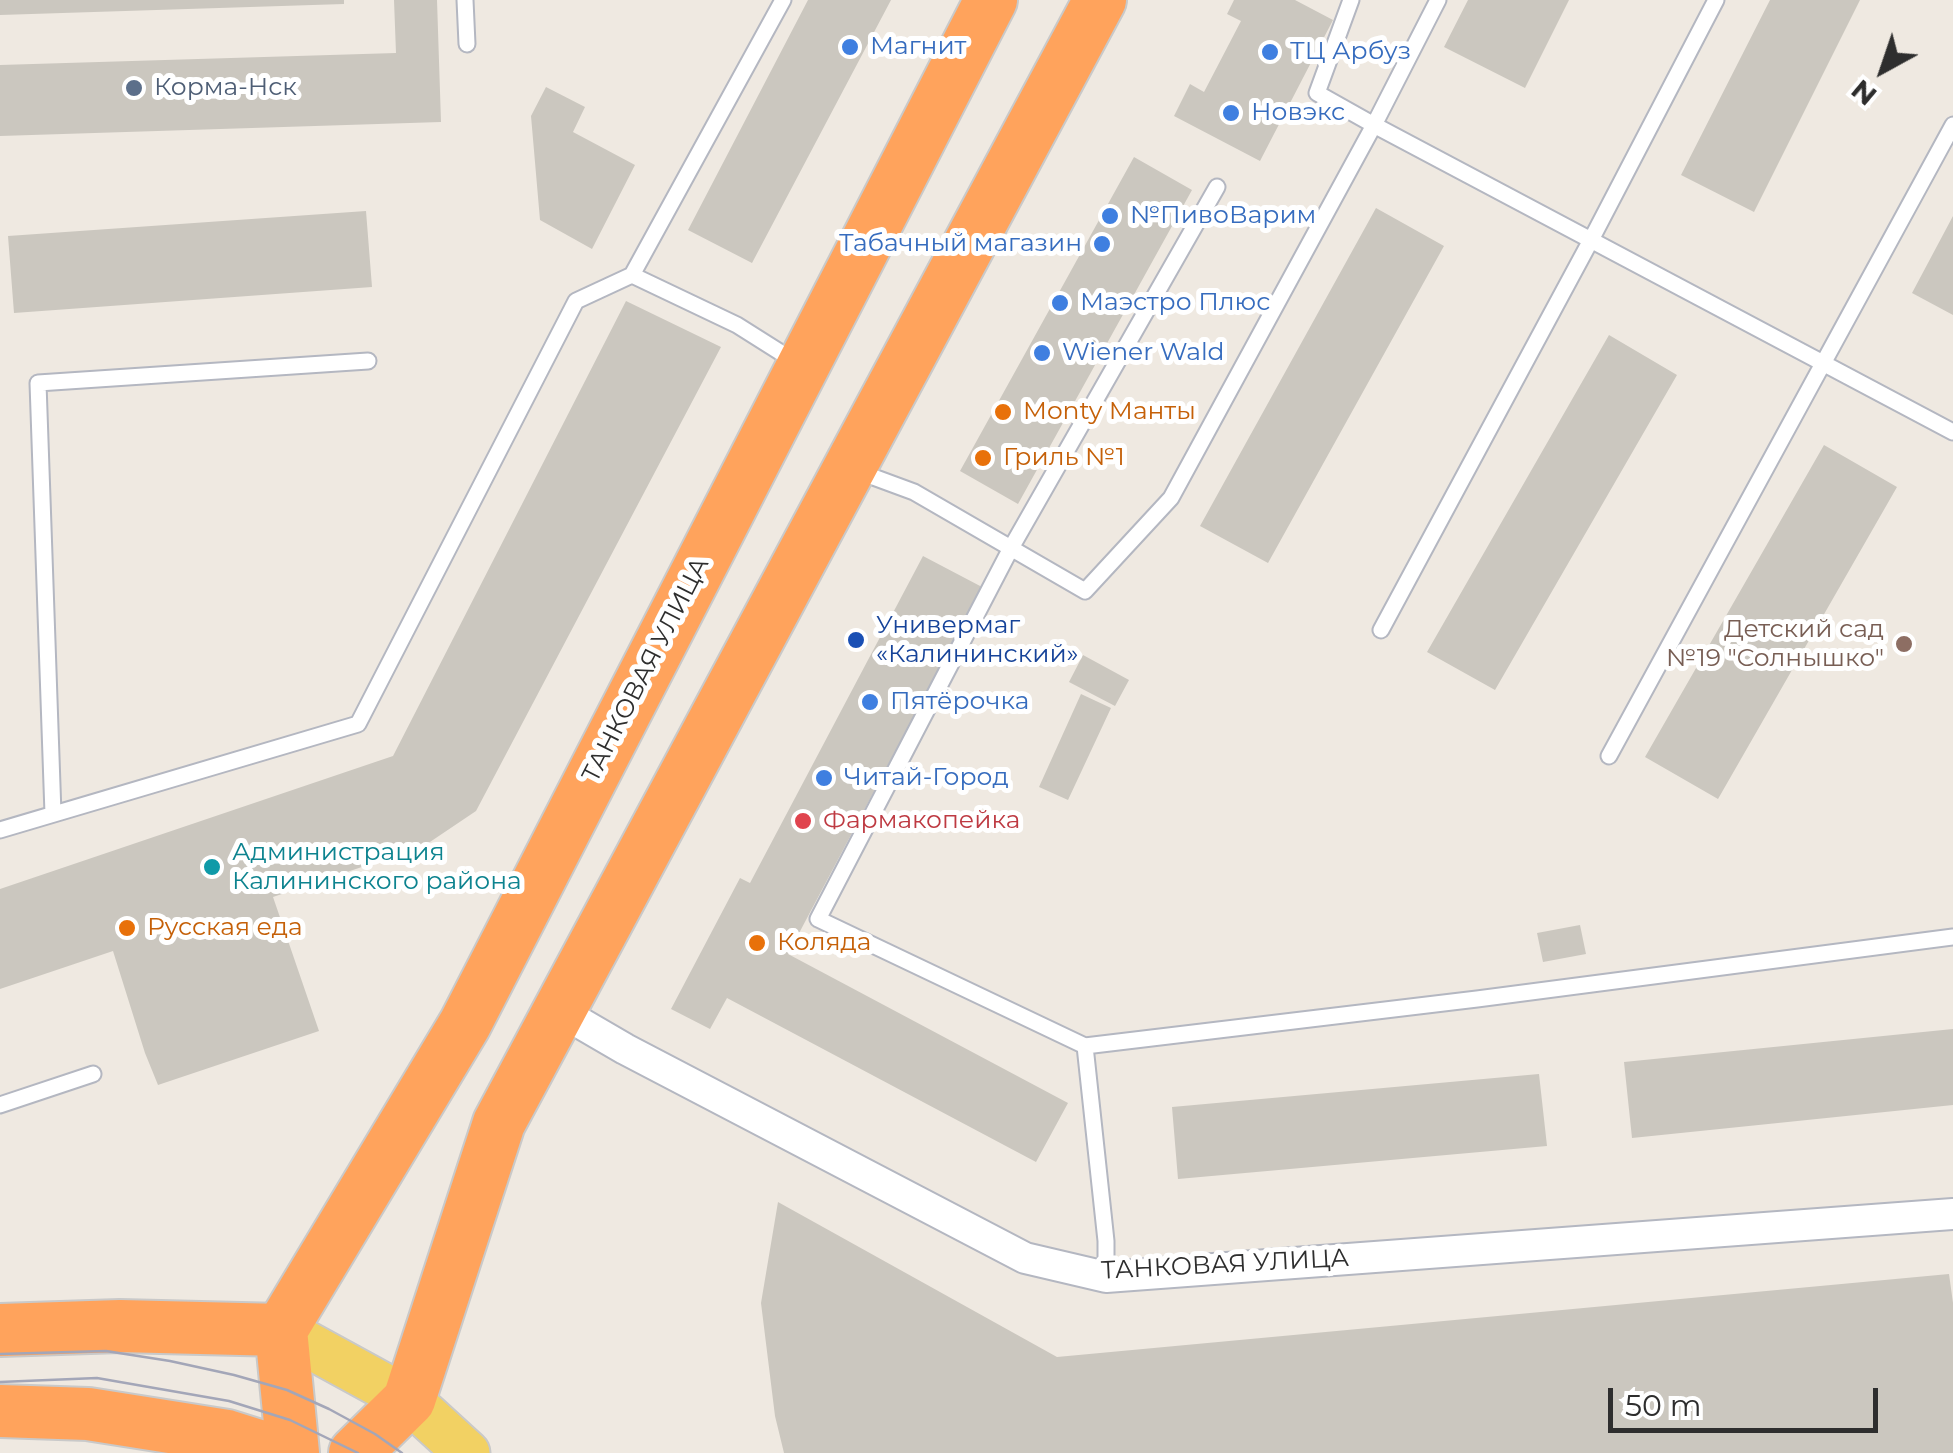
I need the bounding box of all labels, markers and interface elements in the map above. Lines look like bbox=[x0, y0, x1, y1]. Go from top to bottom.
north arrow bbox=[1833, 20, 1933, 120]
place label: Магнит bbox=[870, 32, 966, 62]
marker: Магнит bbox=[839, 36, 861, 58]
place label: ТЦ Арбуз bbox=[1290, 37, 1411, 67]
marker: ТЦ Арбуз bbox=[1259, 41, 1281, 63]
place label: Корма-Нск bbox=[154, 73, 297, 103]
text: N bbox=[1844, 73, 1883, 113]
marker: Корма-Нск bbox=[123, 77, 145, 99]
place label: Новэкс bbox=[1251, 98, 1345, 128]
marker: Новэкс bbox=[1220, 102, 1242, 124]
place label: №ПивоВарим bbox=[1130, 201, 1316, 231]
marker: №ПивоВарим bbox=[1099, 205, 1121, 227]
place label: Табачный магазин bbox=[839, 229, 1082, 259]
marker: Табачный магазин bbox=[1091, 233, 1113, 255]
place label: Маэстро Плюс bbox=[1080, 288, 1270, 318]
marker: Маэстро Плюс bbox=[1049, 292, 1071, 314]
place label: Wiener Wald bbox=[1062, 338, 1225, 368]
marker: Wiener Wald bbox=[1031, 342, 1053, 364]
place label: Monty Манты bbox=[1023, 397, 1196, 427]
marker: Monty Манты bbox=[992, 401, 1014, 423]
place label: Гриль №1 bbox=[1003, 443, 1125, 473]
marker: Гриль №1 bbox=[972, 447, 994, 469]
street label: ТАНКОВАЯ УЛИЦА bbox=[576, 553, 716, 787]
place label: Универмаг «Калининский» bbox=[876, 611, 1079, 670]
place label: Детский сад №19 "Солнышко" bbox=[1666, 615, 1884, 674]
marker: Универмаг «Калининский» bbox=[845, 629, 867, 651]
marker: Детский сад №19 "Солнышко" bbox=[1893, 633, 1915, 655]
place label: Пятёрочка bbox=[890, 687, 1029, 717]
marker: Пятёрочка bbox=[859, 691, 881, 713]
place label: Читай-Город bbox=[844, 763, 1009, 793]
marker: Читай-Город bbox=[813, 767, 835, 789]
place label: Фармакопейка bbox=[823, 806, 1020, 836]
marker: Фармакопейка bbox=[792, 810, 814, 832]
place label: Администрация Калининского района bbox=[232, 838, 522, 897]
marker: Администрация Калининского района bbox=[201, 856, 223, 878]
place label: Русская еда bbox=[147, 913, 303, 943]
marker: Русская еда bbox=[116, 917, 138, 939]
place label: Коляда bbox=[777, 928, 871, 958]
marker: Коляда bbox=[746, 932, 768, 954]
street label: ТАНКОВАЯ УЛИЦА bbox=[1100, 1244, 1350, 1286]
scale bar bbox=[1613, 1368, 1883, 1430]
text: 50 m bbox=[1625, 1387, 1702, 1424]

